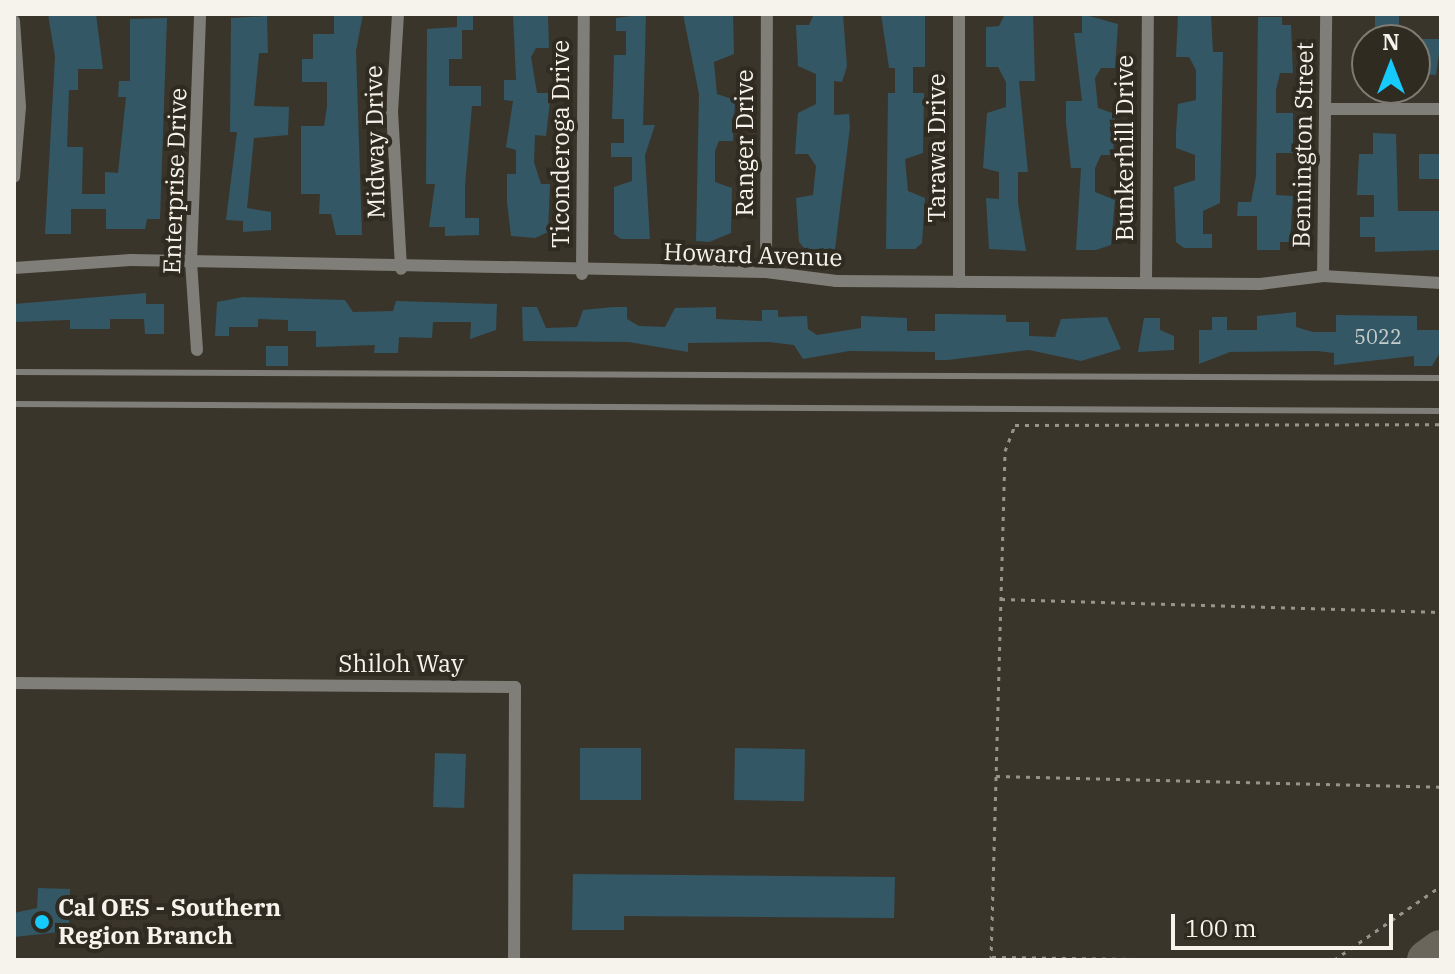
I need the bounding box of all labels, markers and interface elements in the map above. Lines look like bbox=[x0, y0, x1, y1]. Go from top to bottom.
north arrow bbox=[1351, 24, 1431, 104]
text: N bbox=[1382, 27, 1400, 56]
street label: Ticonderoga Drive bbox=[547, 40, 575, 248]
street label: Bennington Street bbox=[1287, 42, 1319, 248]
street label: Bunkerhill Drive bbox=[1111, 55, 1139, 241]
street label: Midway Drive bbox=[359, 65, 391, 219]
street label: Ranger Drive bbox=[731, 69, 759, 217]
street label: Tarawa Drive bbox=[923, 73, 951, 223]
street label: Enterprise Drive bbox=[157, 87, 193, 275]
street label: Howard Avenue bbox=[663, 237, 843, 273]
house number: 5022 bbox=[1354, 324, 1402, 348]
street label: Shiloh Way bbox=[338, 650, 464, 678]
place label: Cal OES - Southern Region Branch bbox=[58, 894, 281, 950]
scale bar bbox=[1175, 898, 1397, 948]
text: 100 m bbox=[1185, 912, 1257, 944]
marker: Cal OES - Southern Region Branch bbox=[33, 913, 51, 931]

